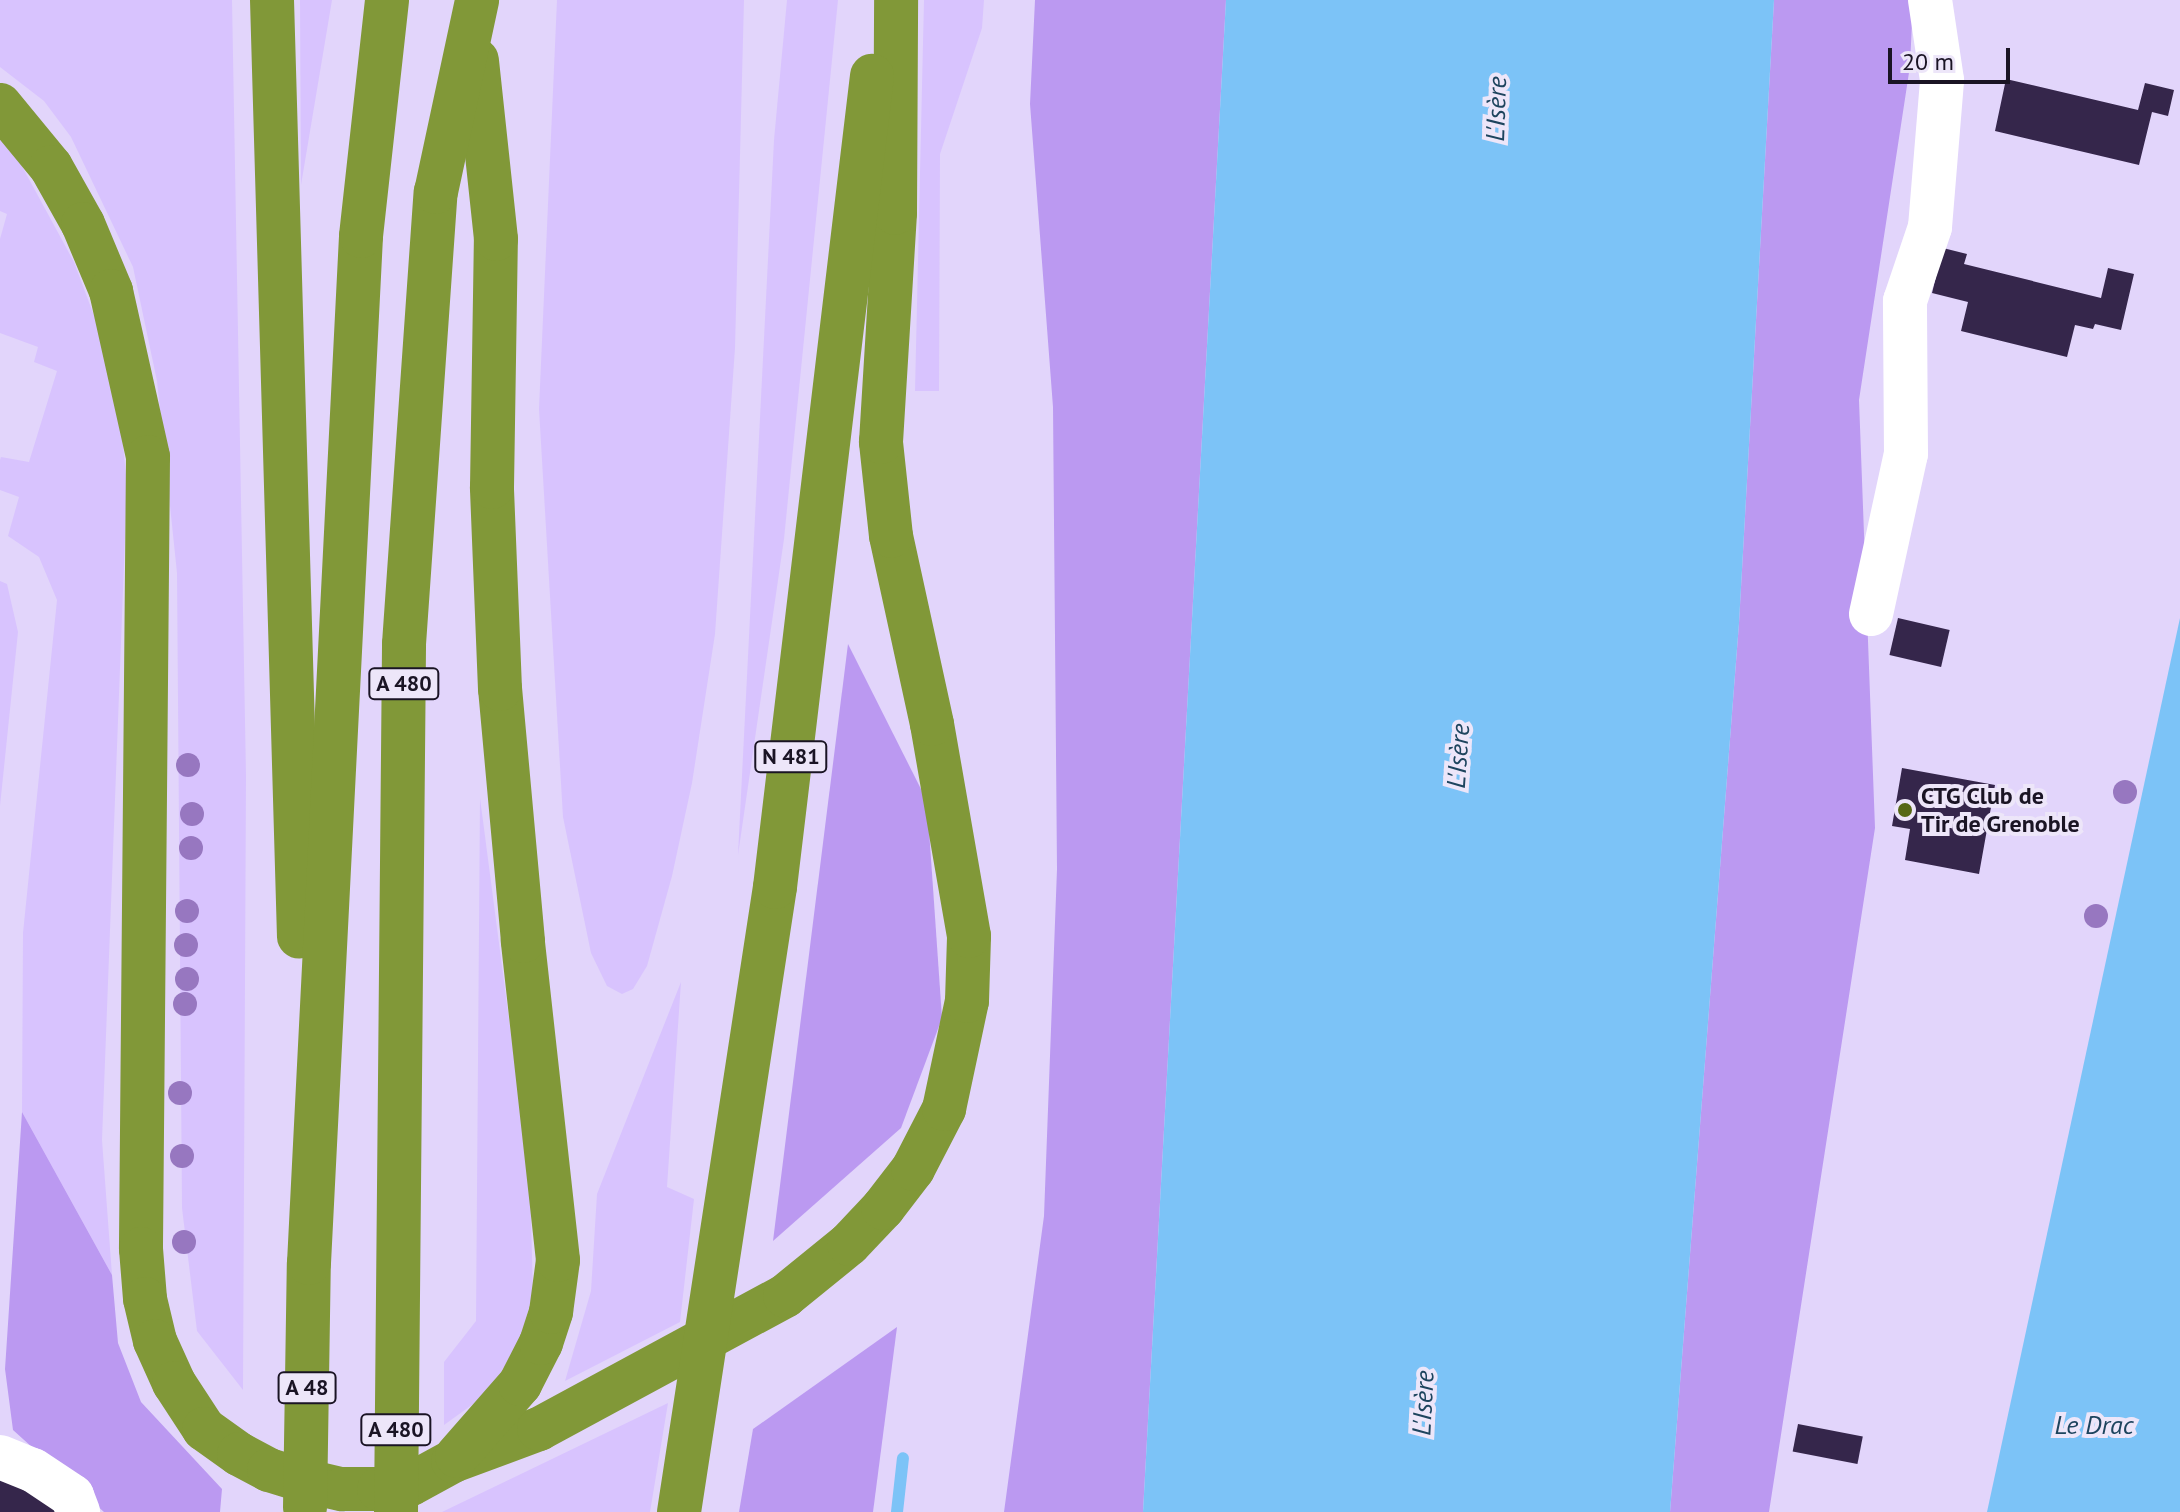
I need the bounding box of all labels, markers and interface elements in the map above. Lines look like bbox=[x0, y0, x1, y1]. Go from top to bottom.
scale bar bbox=[1892, 32, 2014, 82]
text: 20 m bbox=[1902, 46, 1954, 77]
water label: L'Isère bbox=[1479, 76, 1513, 142]
road number: A 480 bbox=[366, 666, 442, 702]
water label: L'Isère bbox=[1440, 722, 1476, 790]
road number: N 481 bbox=[753, 739, 829, 775]
place label: CTG Club de Tir de Grenoble bbox=[1921, 782, 2080, 838]
marker: CTG Club de Tir de Grenoble bbox=[1896, 801, 1914, 819]
road number: A 48 bbox=[277, 1370, 337, 1406]
water label: L'Isère bbox=[1406, 1370, 1440, 1436]
water label: Le Drac bbox=[2054, 1409, 2134, 1441]
road number: A 480 bbox=[358, 1412, 434, 1448]

